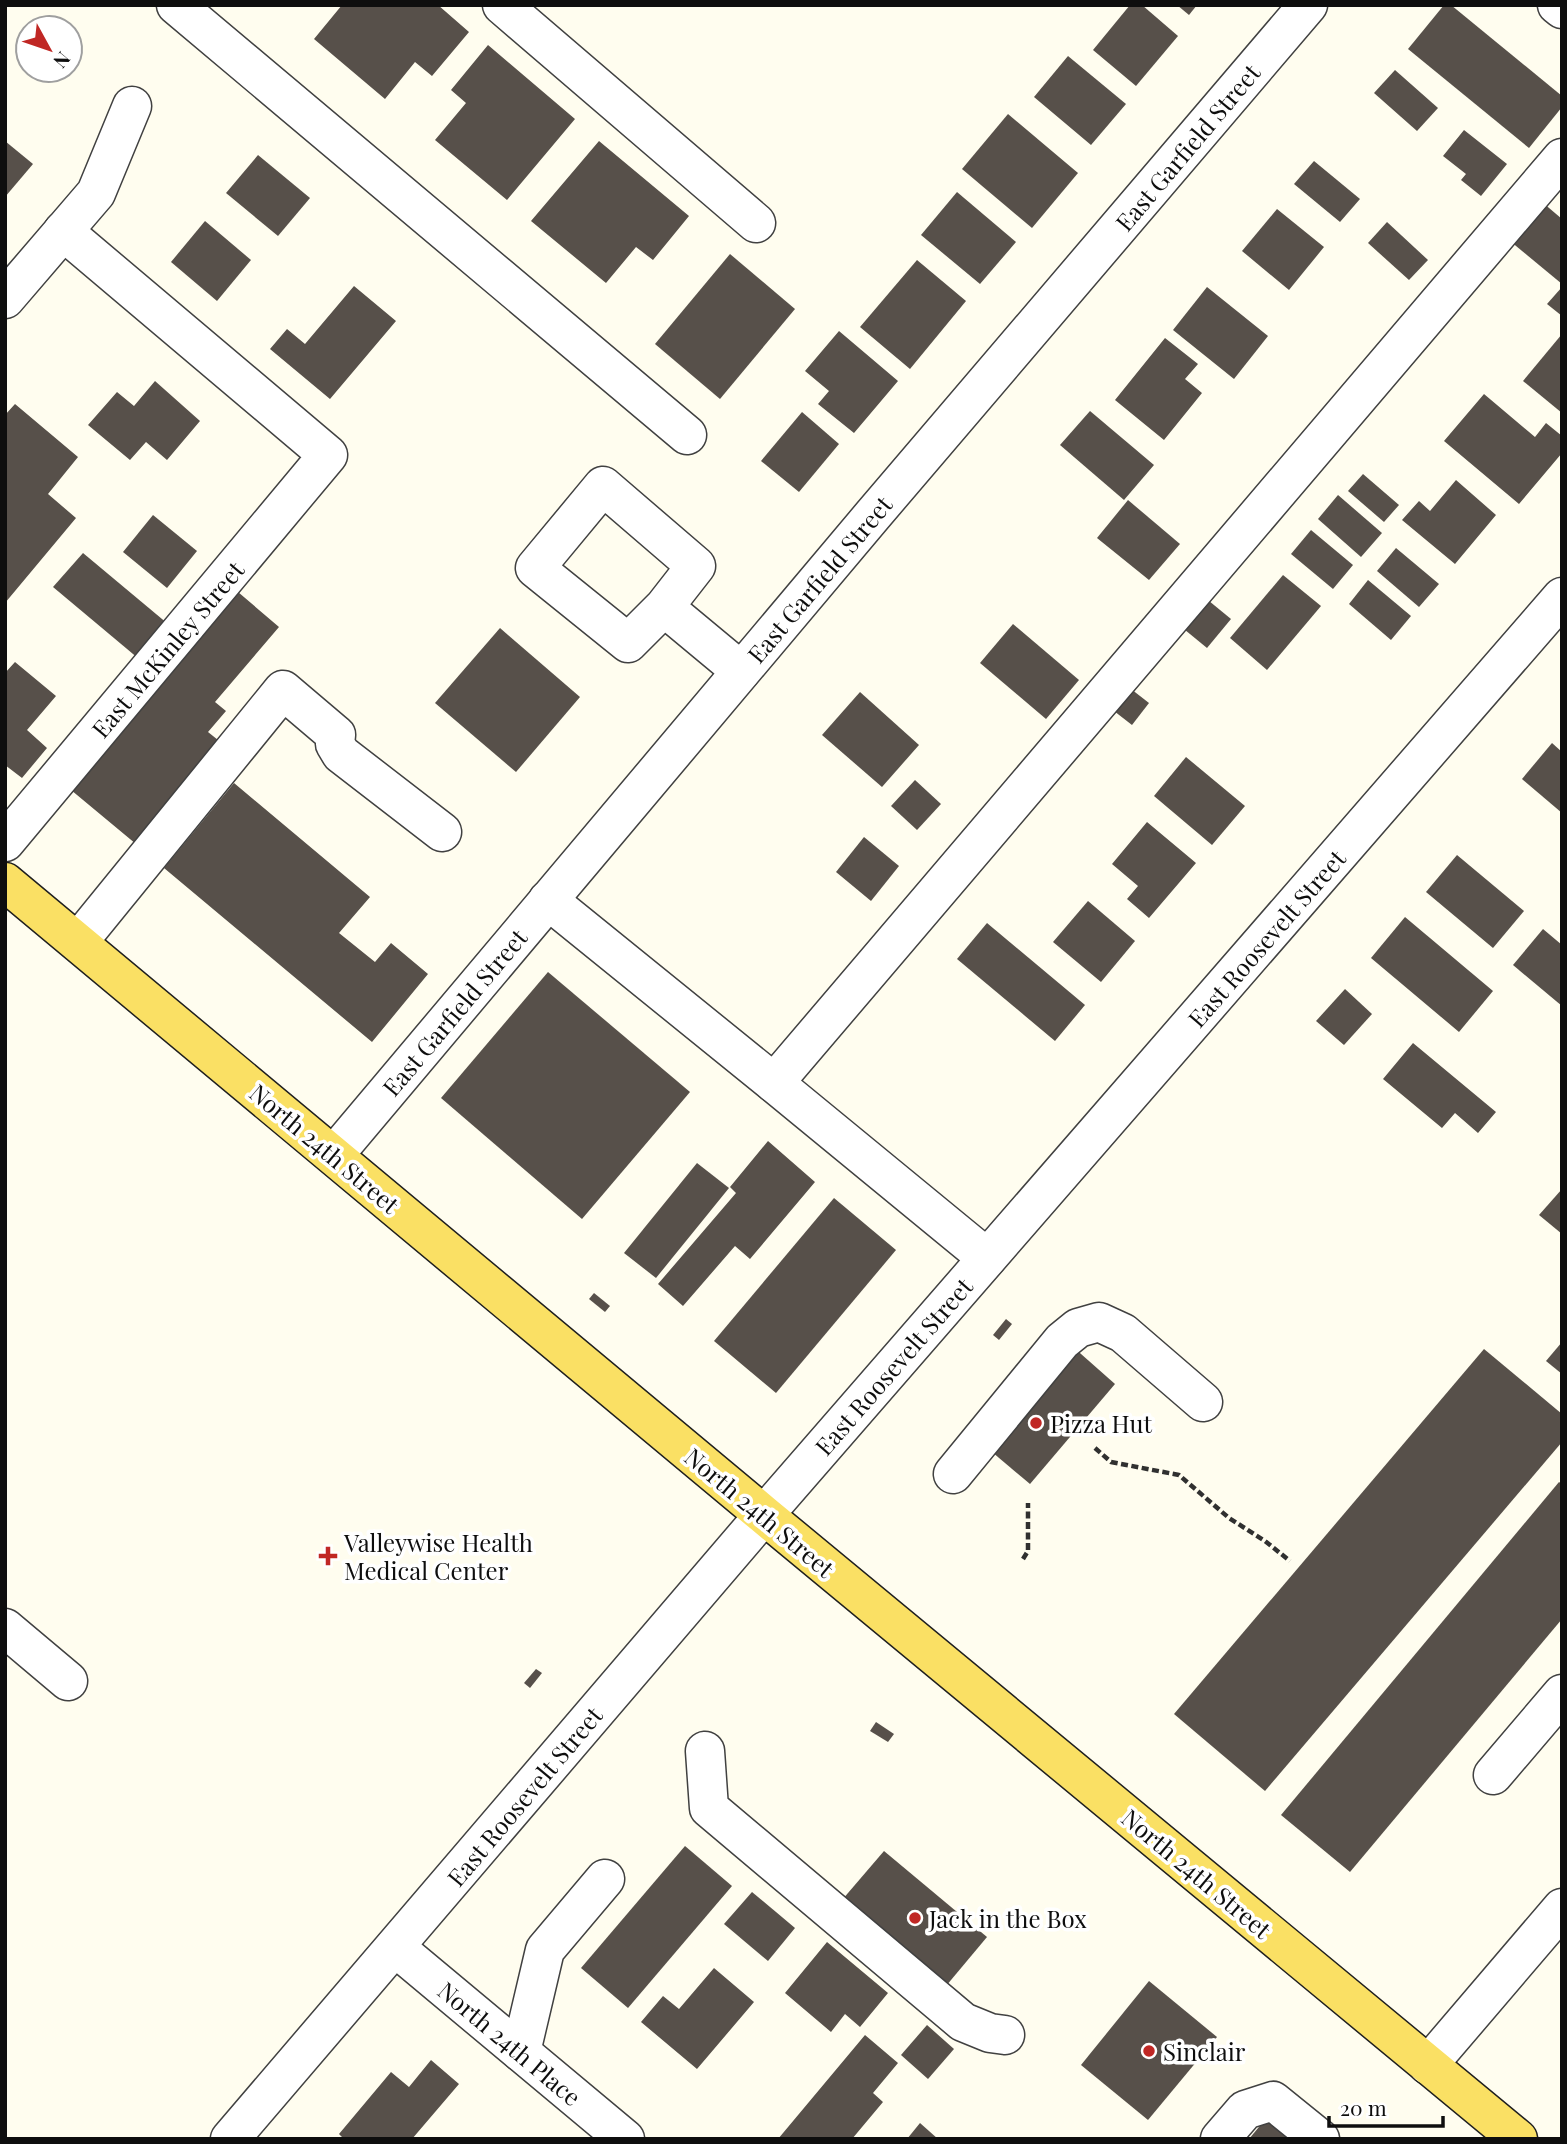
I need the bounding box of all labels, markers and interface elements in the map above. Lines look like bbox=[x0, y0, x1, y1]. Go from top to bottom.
north arrow bbox=[14, 14, 84, 84]
text: N bbox=[48, 47, 77, 74]
street label: East Garfield Street bbox=[1108, 56, 1267, 237]
street label: East Garfield Street bbox=[740, 488, 899, 669]
street label: East McKinley Street bbox=[84, 554, 251, 744]
street label: East Roosevelt Street bbox=[1180, 842, 1352, 1033]
street label: East Garfield Street bbox=[375, 921, 534, 1102]
street label: North 24th Street bbox=[244, 1076, 407, 1220]
street label: East Roosevelt Street bbox=[807, 1270, 979, 1461]
place label: Pizza Hut bbox=[1050, 1407, 1152, 1439]
marker: Pizza Hut bbox=[1028, 1415, 1044, 1431]
street label: North 24th Street bbox=[679, 1440, 842, 1584]
place label: Valleywise Health Medical Center bbox=[343, 1526, 533, 1586]
marker: Valleywise Health Medical Center bbox=[318, 1546, 338, 1566]
street label: East Roosevelt Street bbox=[439, 1699, 609, 1892]
street label: North 24th Street bbox=[1116, 1801, 1279, 1945]
place label: Jack in the Box bbox=[928, 1902, 1087, 1934]
marker: Jack in the Box bbox=[907, 1910, 923, 1926]
street label: North 24th Place bbox=[432, 1974, 588, 2112]
place label: Sinclair bbox=[1163, 2035, 1246, 2067]
marker: Sinclair bbox=[1141, 2043, 1157, 2059]
scale bar bbox=[1329, 2084, 1443, 2128]
text: 20 m bbox=[1340, 2093, 1387, 2121]

